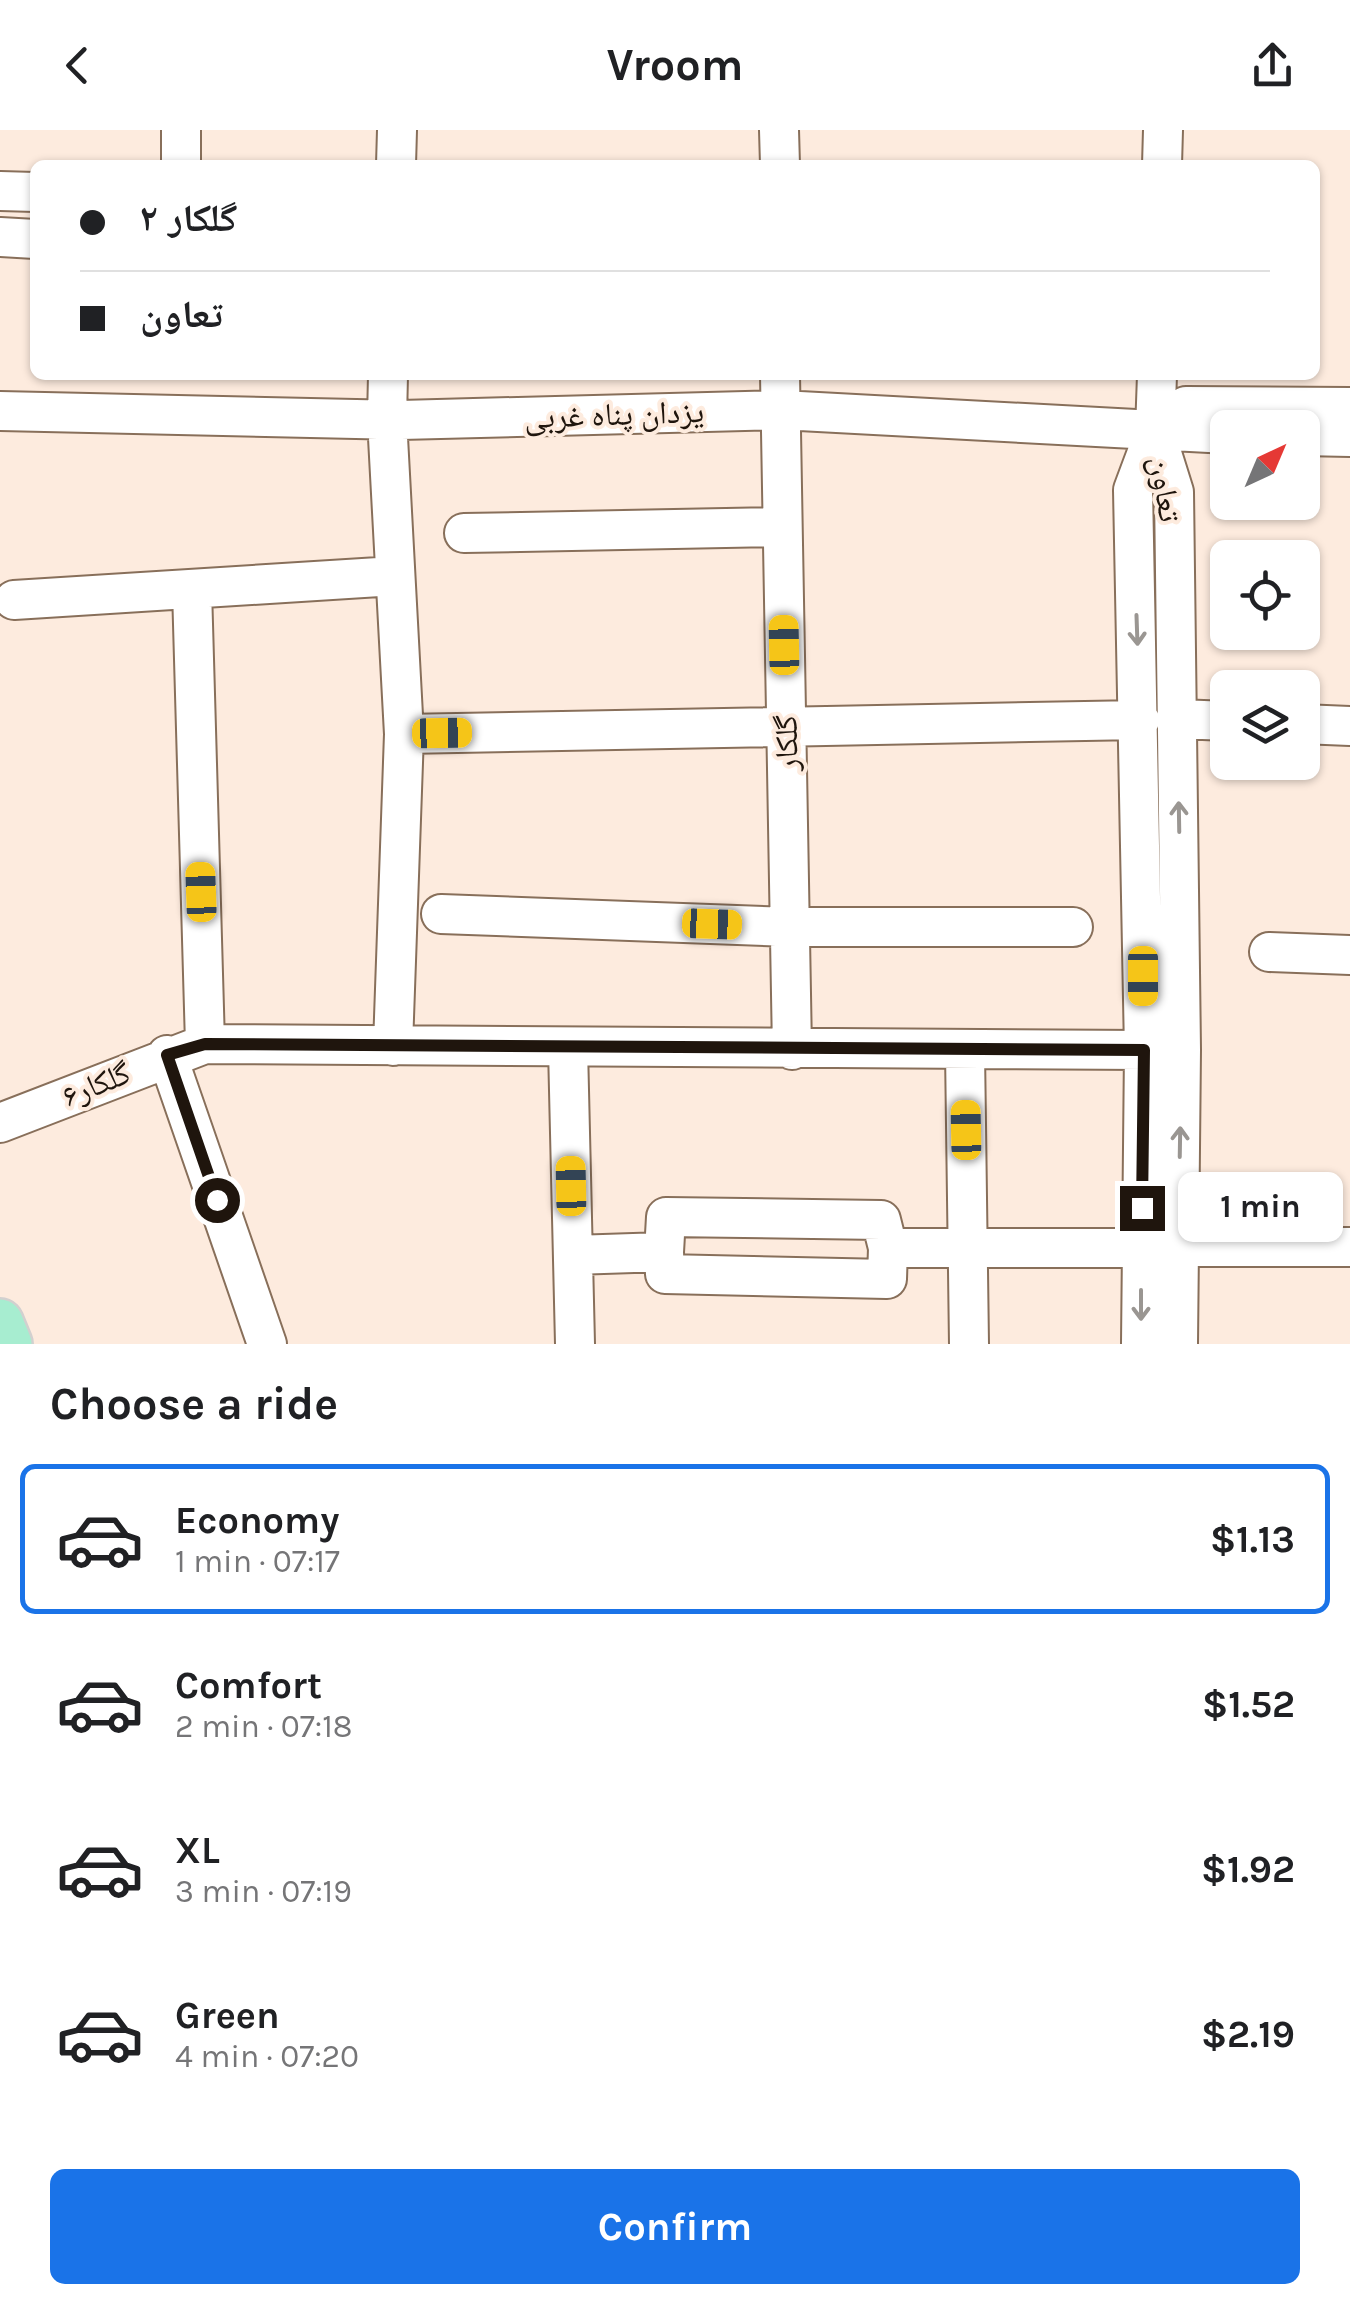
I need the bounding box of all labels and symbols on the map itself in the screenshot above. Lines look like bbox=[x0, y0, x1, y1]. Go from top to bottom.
street label: یزدان پناه غربی bbox=[523, 393, 705, 437]
north arrow bbox=[1210, 410, 1320, 520]
street label: تعاون bbox=[1142, 454, 1189, 525]
one-way arrow bbox=[1128, 613, 1147, 645]
car bbox=[768, 615, 800, 675]
street label: گلکار bbox=[768, 715, 806, 772]
car bbox=[412, 717, 472, 749]
one-way arrow bbox=[1169, 801, 1188, 833]
car bbox=[185, 861, 217, 923]
car bbox=[681, 908, 743, 940]
car bbox=[1128, 946, 1158, 1006]
street label: گلکار۶ bbox=[57, 1054, 136, 1115]
car bbox=[950, 1100, 982, 1160]
one-way arrow bbox=[1170, 1126, 1190, 1158]
car bbox=[555, 1156, 587, 1216]
callout: 1 min bbox=[1177, 1173, 1342, 1243]
route start bbox=[195, 1178, 240, 1223]
route end bbox=[1120, 1186, 1165, 1231]
one-way arrow bbox=[1132, 1288, 1150, 1320]

